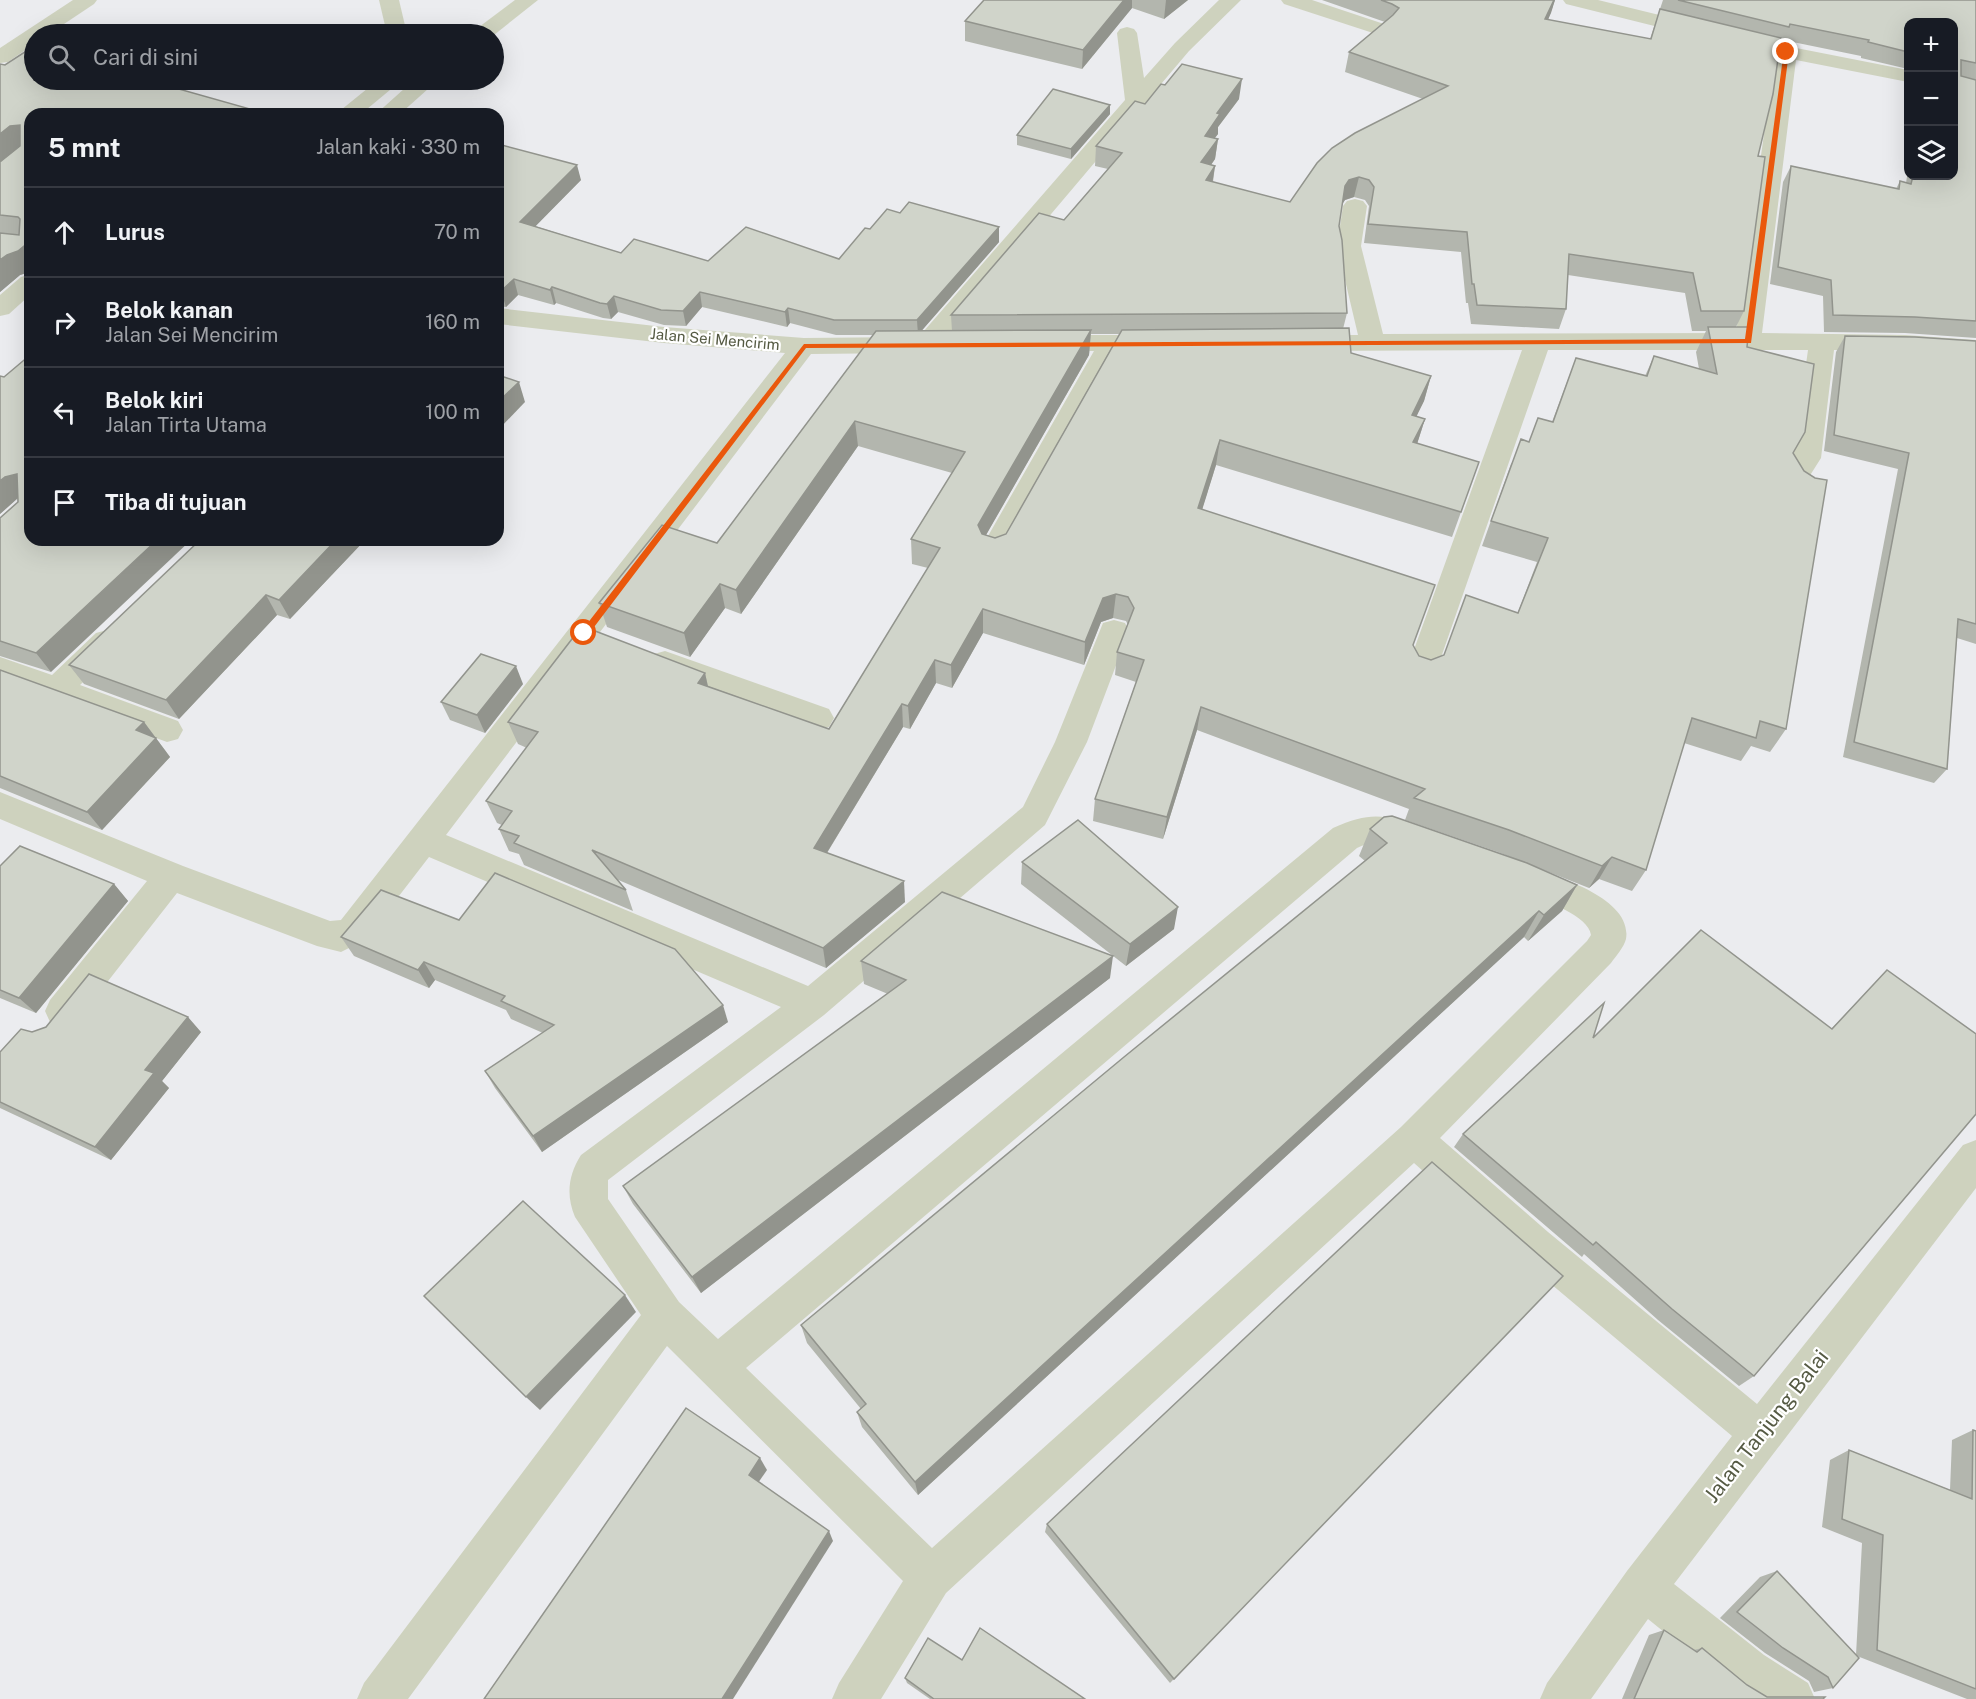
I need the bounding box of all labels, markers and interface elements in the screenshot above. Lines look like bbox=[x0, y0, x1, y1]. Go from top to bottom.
map controls bbox=[1904, 18, 1958, 180]
button: + bbox=[1904, 18, 1958, 72]
search box bbox=[24, 24, 504, 90]
route end bbox=[1772, 38, 1798, 64]
icon: search bbox=[45, 41, 78, 74]
text: Cari di sini bbox=[93, 44, 198, 70]
button: − bbox=[1904, 72, 1958, 126]
button: layers bbox=[1904, 126, 1958, 180]
text: 5 mnt bbox=[48, 132, 120, 163]
text: Jalan kaki · 330 m bbox=[316, 135, 480, 159]
icon: ahead bbox=[48, 216, 81, 249]
text: Lurus bbox=[105, 219, 165, 245]
text: 70 m bbox=[434, 220, 480, 244]
text: Belok kanan bbox=[105, 297, 233, 323]
icon: right bbox=[48, 306, 81, 339]
text: 160 m bbox=[425, 310, 480, 334]
text: Jalan Sei Mencirim bbox=[105, 323, 278, 347]
street label: Jalan Sei Mencirim bbox=[650, 325, 780, 353]
text: Belok kiri bbox=[105, 387, 203, 413]
icon: left bbox=[48, 396, 81, 429]
text: 100 m bbox=[425, 400, 480, 424]
text: Jalan Tirta Utama bbox=[105, 413, 267, 437]
icon: arrive bbox=[48, 486, 81, 519]
text: Tiba di tujuan bbox=[105, 489, 246, 515]
route start bbox=[570, 619, 596, 645]
street label: Jalan Tanjung Balai bbox=[1699, 1345, 1833, 1507]

